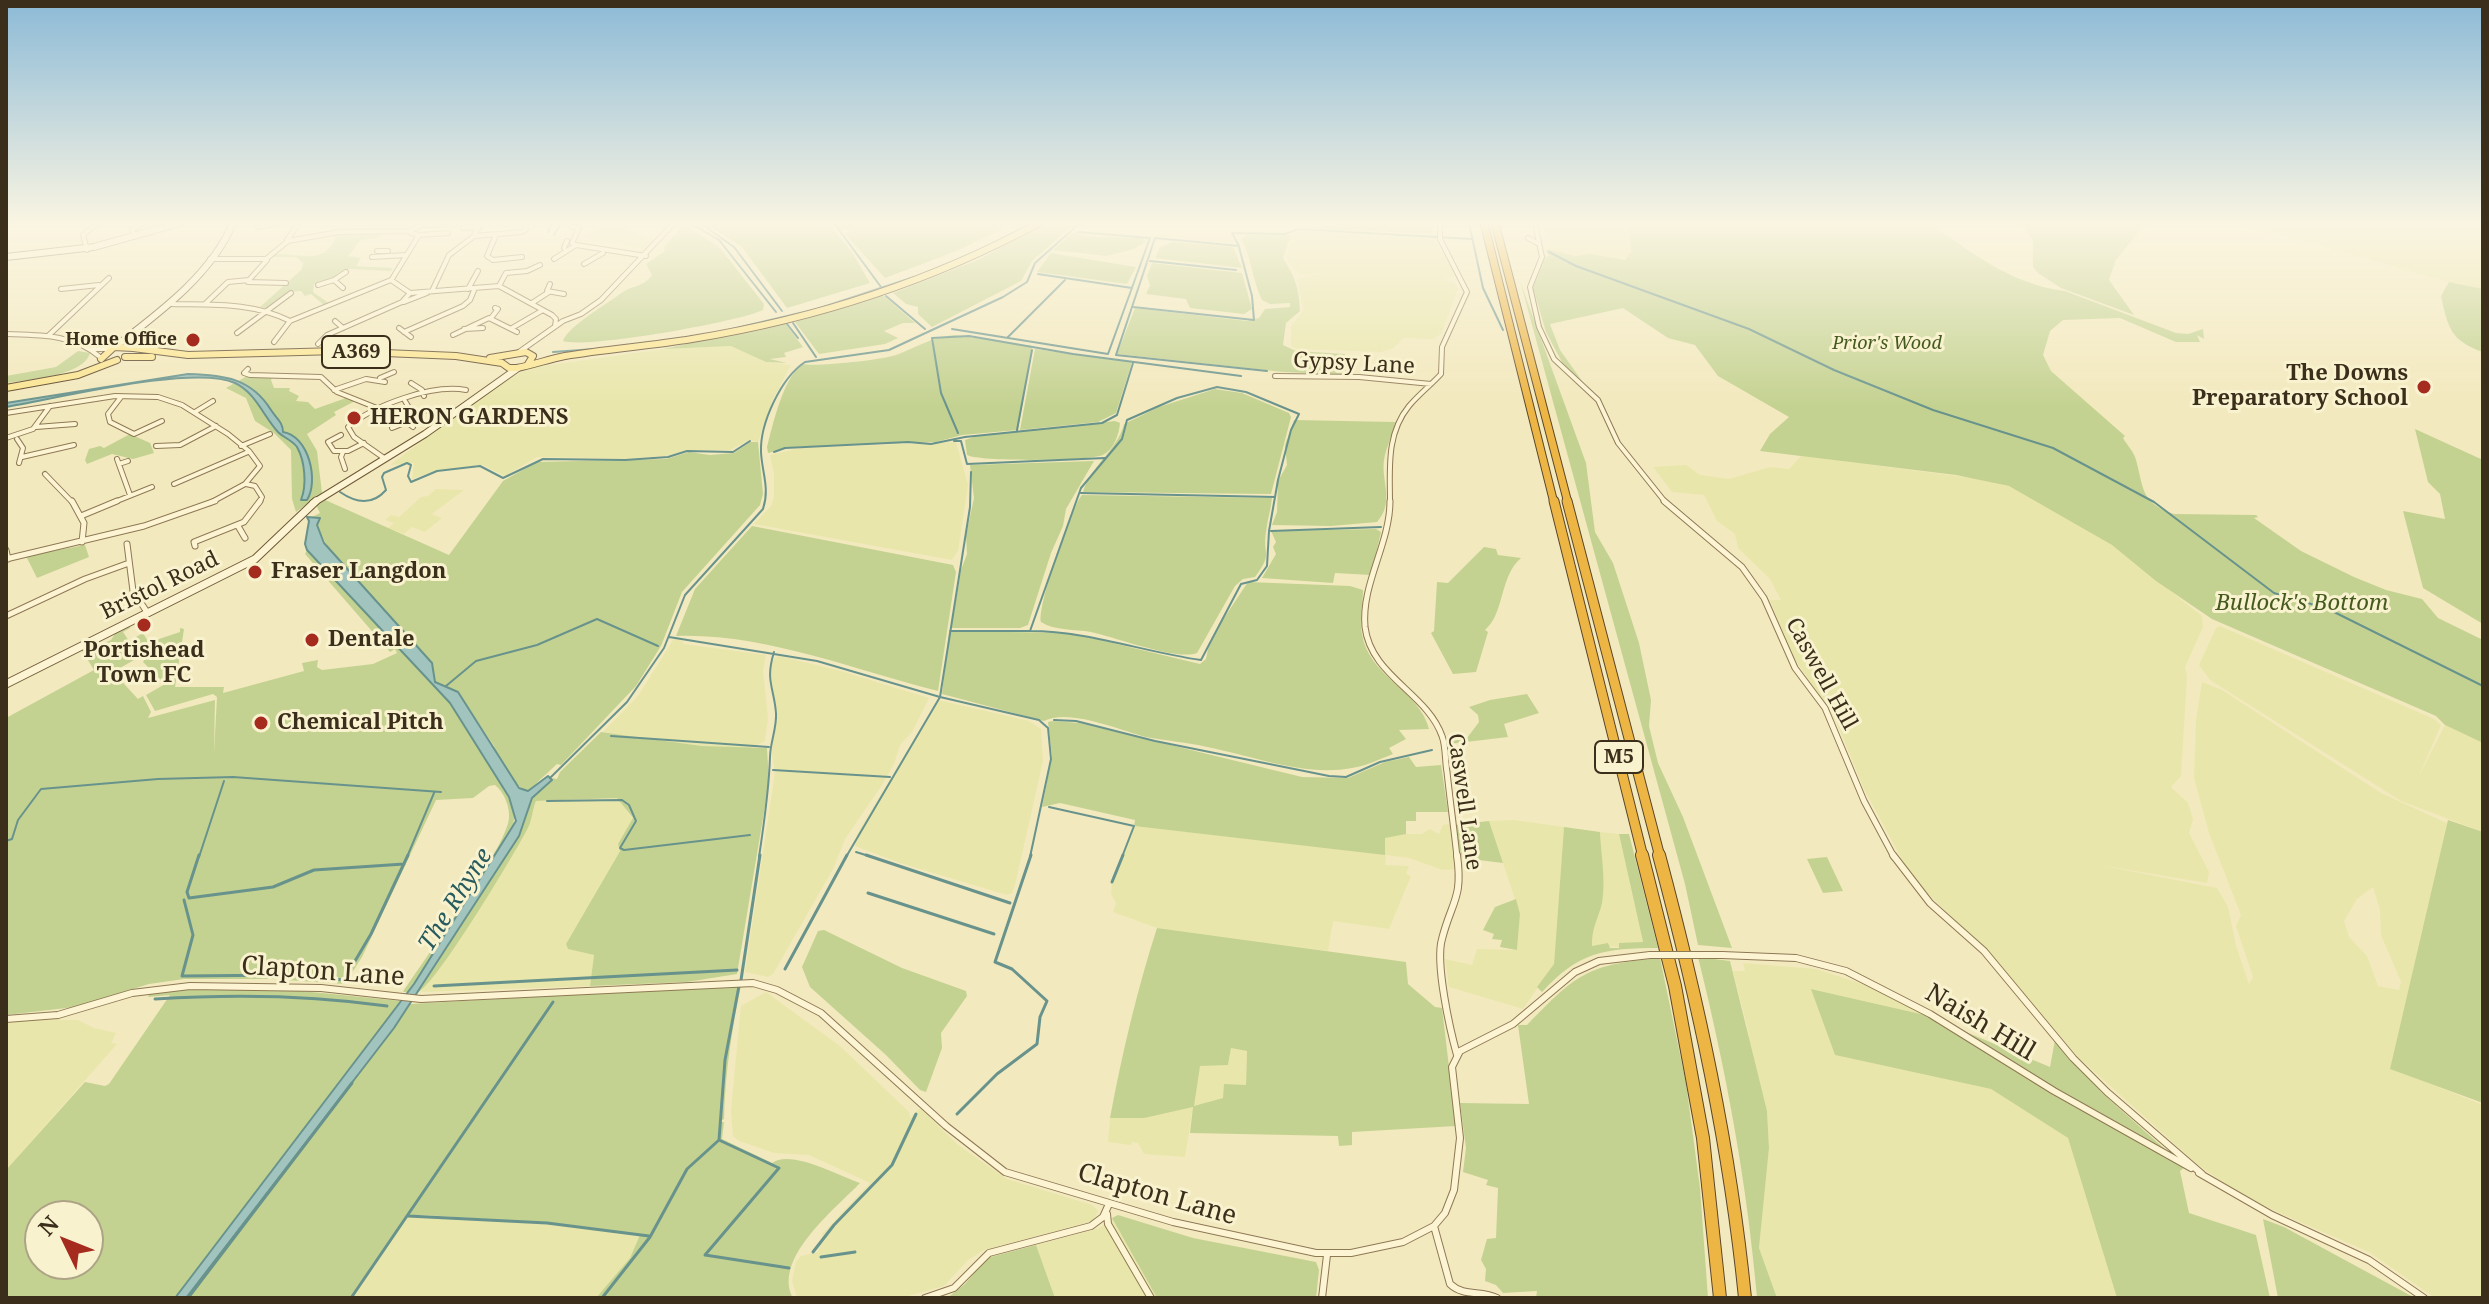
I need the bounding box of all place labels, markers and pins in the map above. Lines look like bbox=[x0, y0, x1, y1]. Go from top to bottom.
place label: Home Office bbox=[65, 329, 177, 351]
marker: Home Office bbox=[184, 331, 202, 349]
place label: The Downs Preparatory School bbox=[2192, 361, 2408, 412]
marker: The Downs Preparatory School bbox=[2415, 378, 2433, 396]
place label: HERON GARDENS bbox=[370, 405, 568, 431]
marker: HERON GARDENS bbox=[345, 409, 363, 427]
place label: Fraser Langdon bbox=[271, 559, 446, 585]
marker: Fraser Langdon bbox=[246, 563, 264, 581]
marker: Portishead Town FC bbox=[135, 616, 153, 634]
place label: Dentale bbox=[328, 627, 415, 653]
marker: Dentale bbox=[303, 631, 321, 649]
place label: Portishead Town FC bbox=[83, 638, 205, 690]
place label: Chemical Pitch bbox=[277, 710, 444, 736]
marker: Chemical Pitch bbox=[252, 714, 270, 732]

